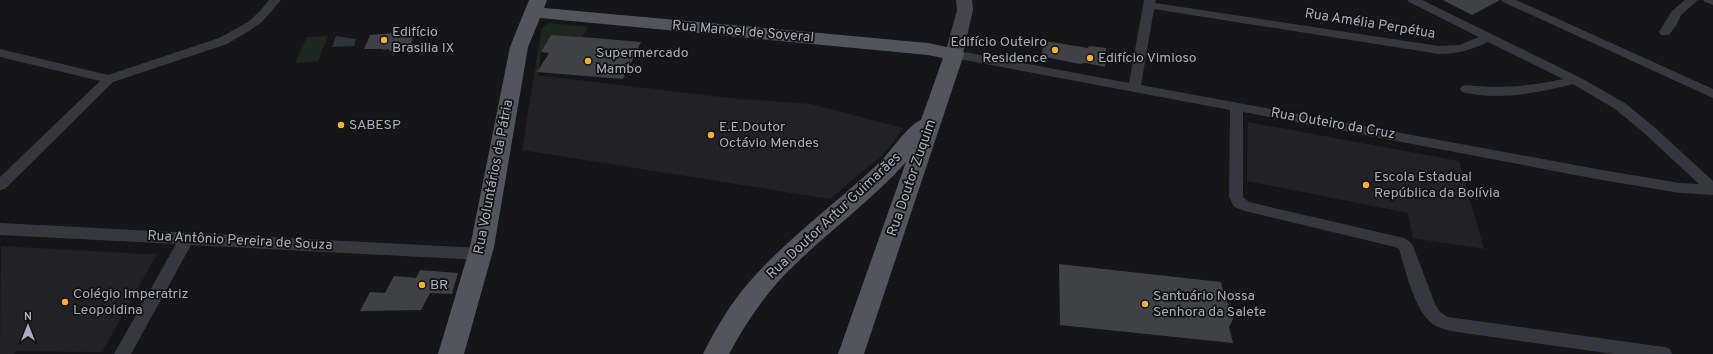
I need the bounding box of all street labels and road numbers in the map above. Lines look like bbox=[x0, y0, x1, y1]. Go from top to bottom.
street label: Rua Amélia Perpétua bbox=[1303, 5, 1437, 43]
street label: Rua Manoel de Soveral bbox=[671, 17, 815, 47]
street label: Rua Voluntários da Pátria bbox=[471, 98, 517, 256]
street label: Rua Outeiro da Cruz bbox=[1269, 105, 1397, 143]
street label: Rua Doutor Zuquim bbox=[884, 117, 940, 239]
street label: Rua Doutor Artur Guimarães bbox=[763, 149, 905, 283]
street label: Rua Antônio Pereira de Souza bbox=[147, 228, 333, 254]

